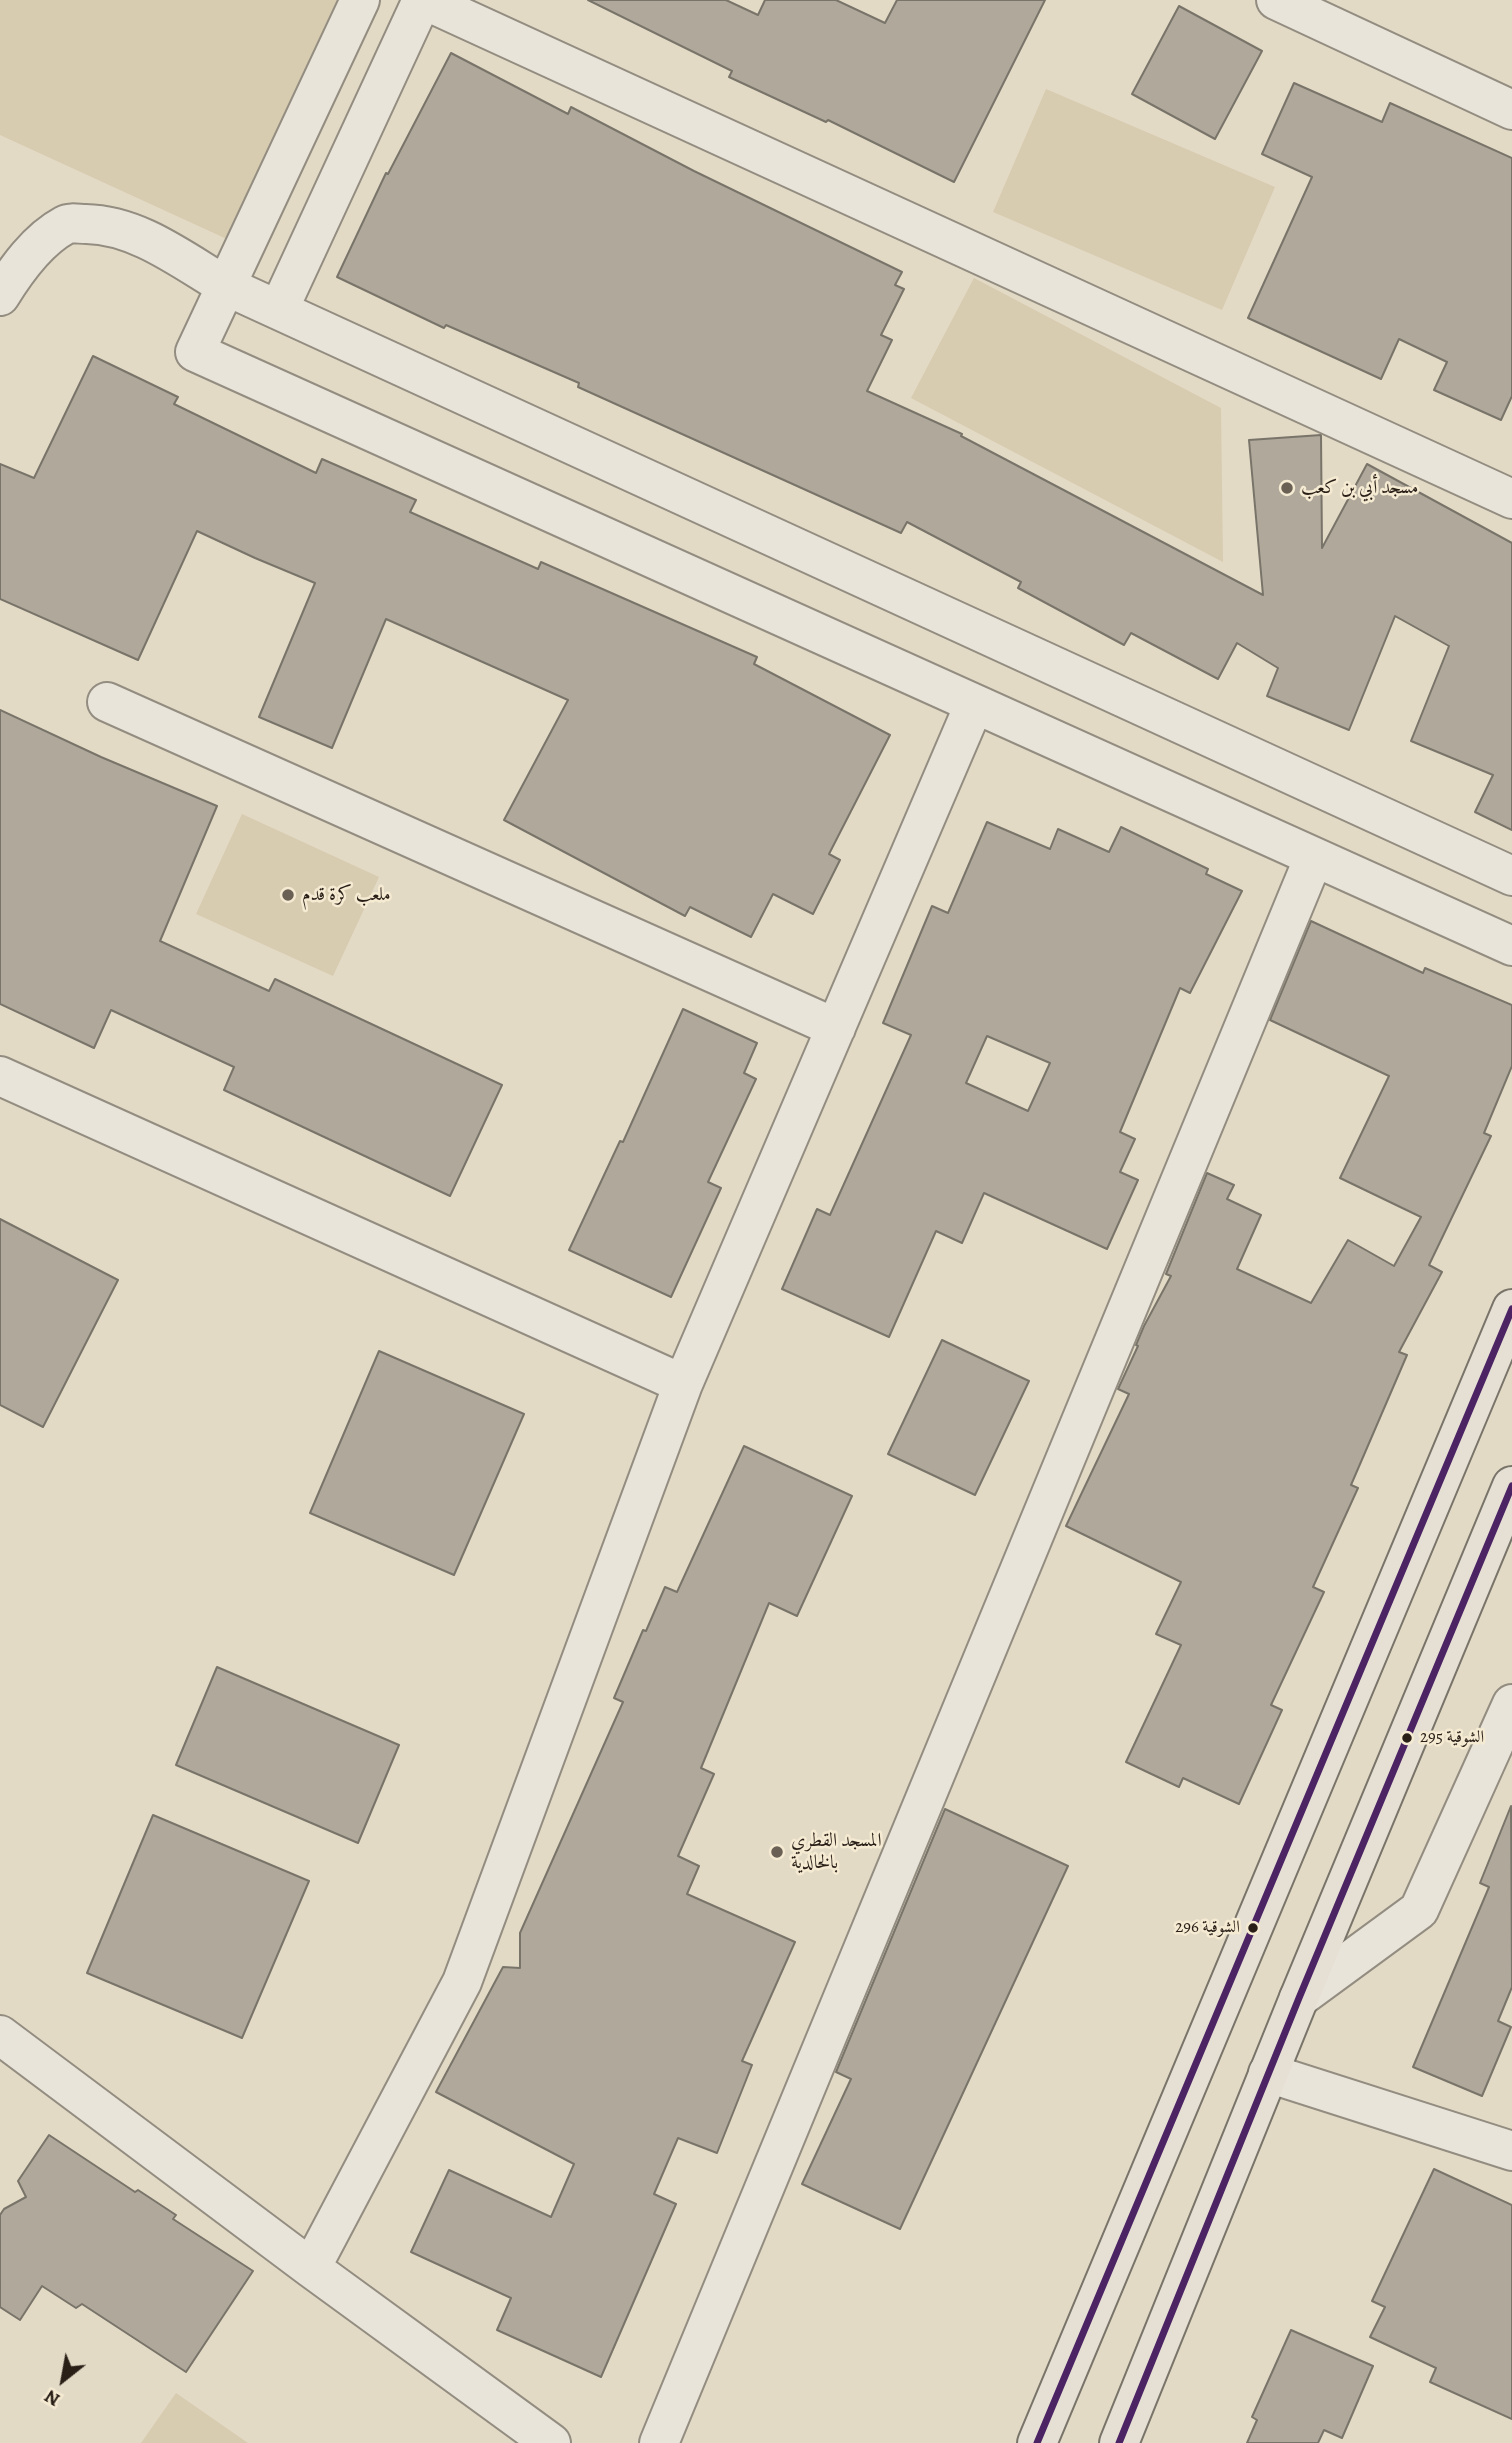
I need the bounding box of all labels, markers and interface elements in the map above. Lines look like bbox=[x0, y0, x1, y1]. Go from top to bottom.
place label: مسجد أبي بن كعب bbox=[1301, 477, 1418, 499]
marker: مسجد أبي بن كعب bbox=[1279, 480, 1295, 496]
place label: ملعب كرة قدم bbox=[302, 884, 391, 906]
marker: ملعب كرة قدم bbox=[280, 887, 296, 903]
place label: الشوقية 295 bbox=[1420, 1728, 1484, 1748]
marker: الشوقية 295 bbox=[1400, 1731, 1414, 1745]
place label: المسجد القطري بالخالدية bbox=[791, 1830, 882, 1874]
marker: المسجد القطري بالخالدية bbox=[769, 1844, 785, 1860]
place label: الشوقية 296 bbox=[1175, 1918, 1240, 1938]
marker: الشوقية 296 bbox=[1246, 1921, 1260, 1935]
north arrow bbox=[28, 2345, 98, 2415]
text: N bbox=[40, 2383, 65, 2413]

